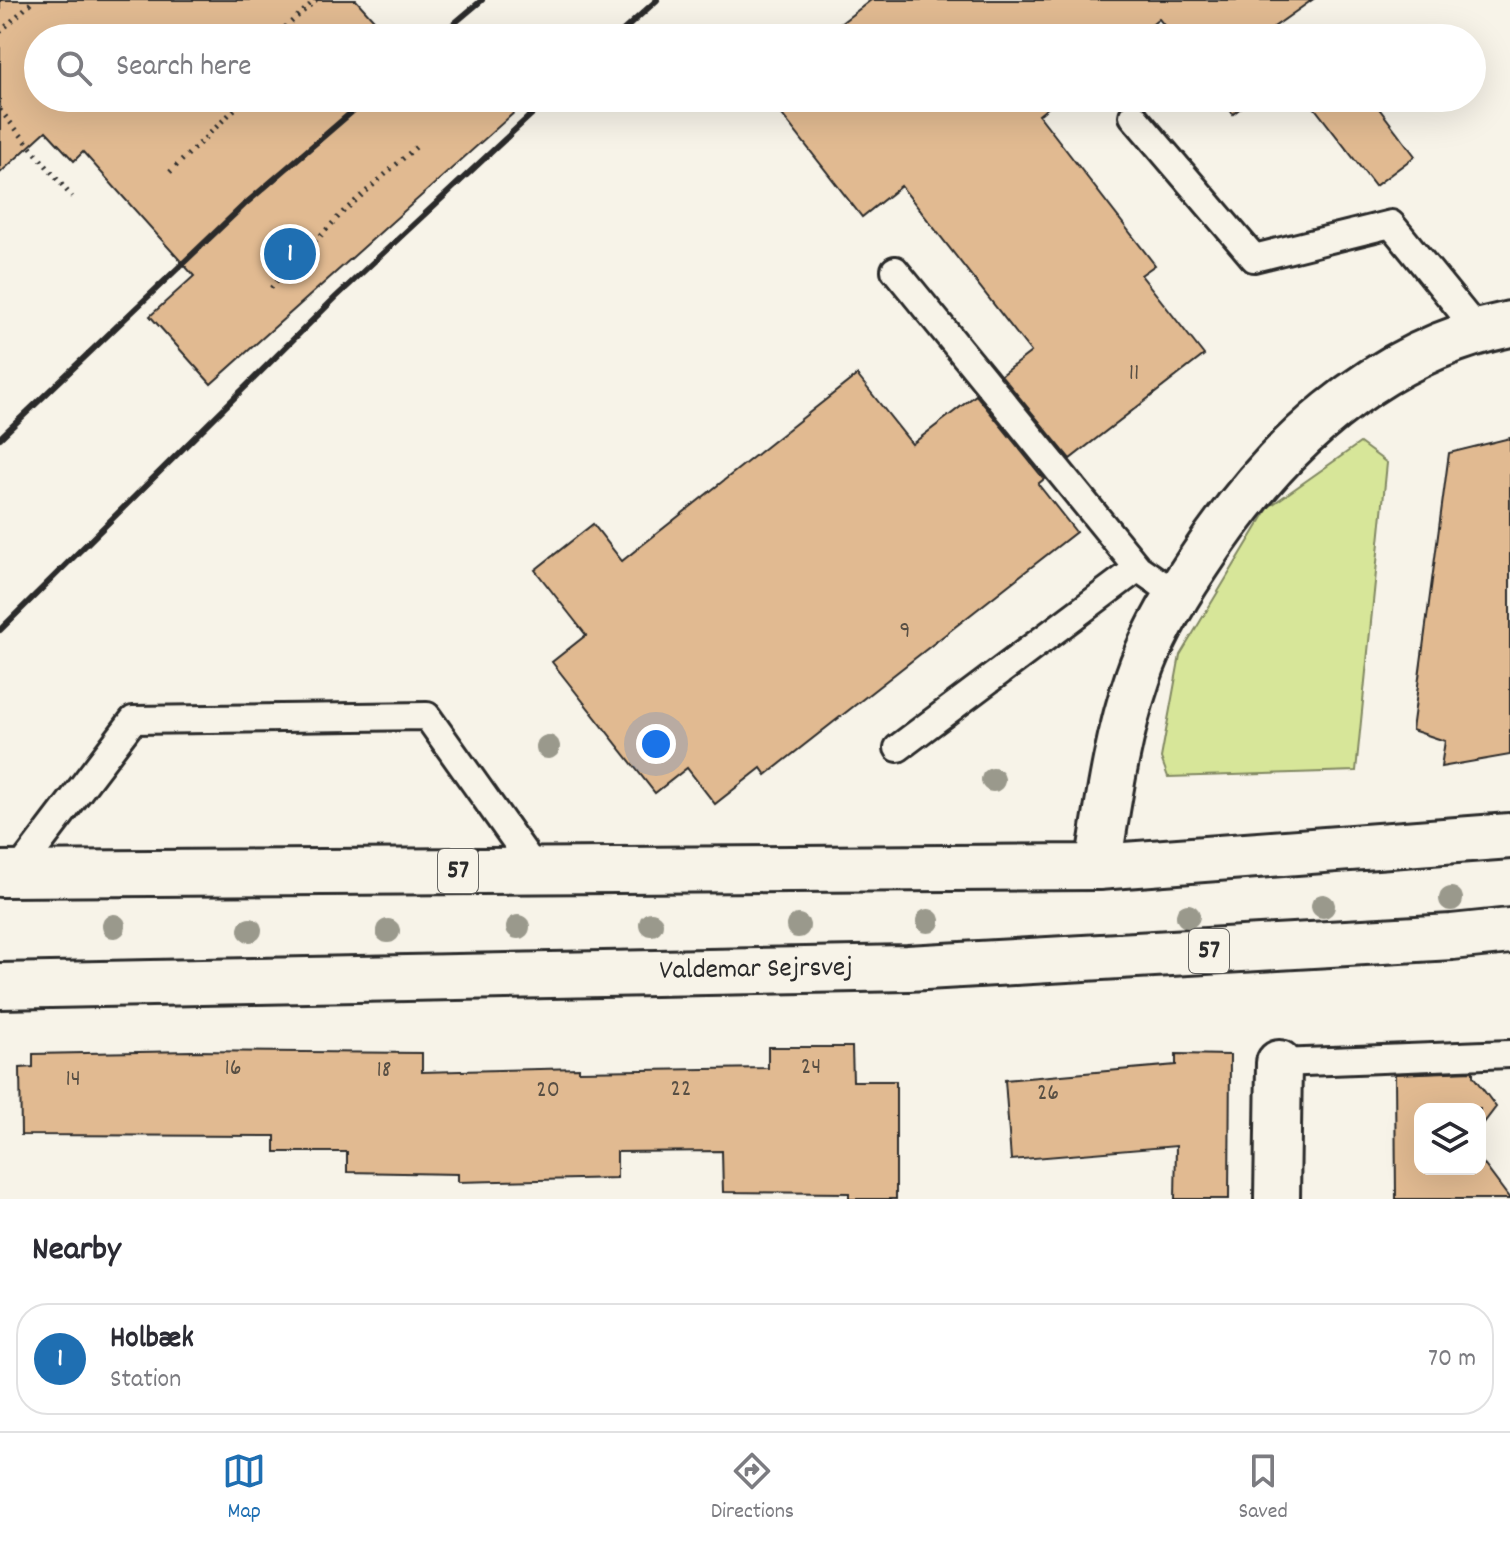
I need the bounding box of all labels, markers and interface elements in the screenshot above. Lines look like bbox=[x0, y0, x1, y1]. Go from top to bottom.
search box bbox=[24, 24, 1486, 112]
icon: search bbox=[52, 46, 96, 90]
text: Search here bbox=[116, 47, 252, 90]
pin: 1 bbox=[264, 224, 316, 284]
house number: 11 bbox=[1129, 357, 1139, 391]
house number: 9 bbox=[900, 615, 911, 649]
your location bbox=[636, 724, 676, 764]
road number: 57 bbox=[438, 849, 478, 893]
road number: 57 bbox=[1189, 929, 1229, 973]
street label: Valdemar Sejrsvej bbox=[659, 949, 853, 993]
house number: 24 bbox=[801, 1051, 821, 1085]
house number: 16 bbox=[224, 1052, 242, 1086]
house number: 18 bbox=[377, 1054, 391, 1088]
house number: 14 bbox=[65, 1063, 81, 1097]
house number: 22 bbox=[671, 1073, 691, 1107]
house number: 20 bbox=[536, 1074, 560, 1108]
house number: 26 bbox=[1037, 1077, 1059, 1111]
map controls bbox=[1414, 1103, 1486, 1175]
button: layers bbox=[1414, 1103, 1486, 1175]
text: Nearby bbox=[32, 1227, 121, 1276]
text: Holbæk bbox=[110, 1319, 194, 1362]
text: 1 bbox=[57, 1341, 63, 1378]
text: 70 m bbox=[1428, 1341, 1476, 1378]
text: Station bbox=[110, 1362, 181, 1399]
tab: Map bbox=[222, 1449, 266, 1528]
tab: Directions bbox=[711, 1449, 794, 1528]
tab: Saved bbox=[1239, 1449, 1288, 1528]

